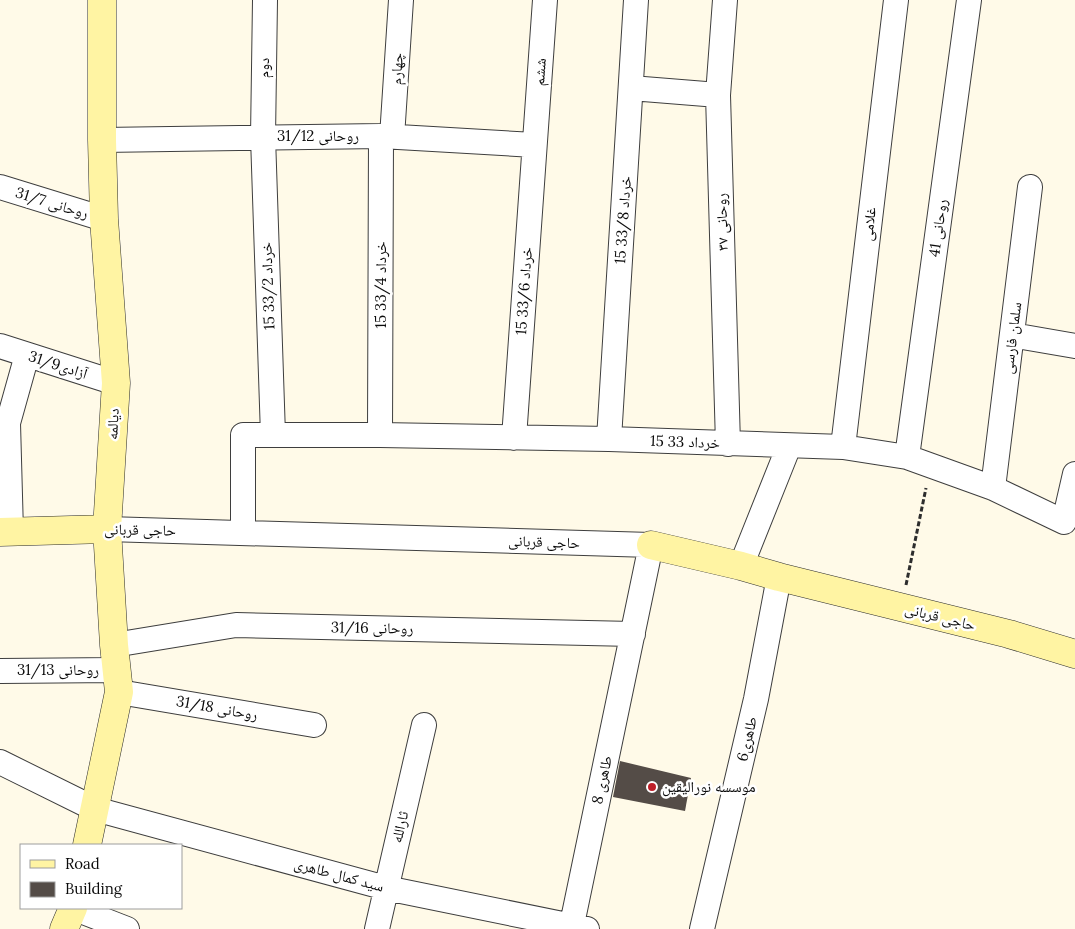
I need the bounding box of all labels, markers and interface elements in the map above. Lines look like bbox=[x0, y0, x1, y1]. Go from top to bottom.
street label: چهارم bbox=[386, 52, 408, 86]
street label: ششم bbox=[529, 57, 551, 87]
street label: دوم bbox=[254, 58, 274, 78]
street label: روحانی 31/12 bbox=[277, 126, 359, 146]
street label: 15 خرداد 33/8 bbox=[610, 175, 636, 265]
street label: روحانی 31/7 bbox=[13, 182, 91, 224]
street label: روحانی ۳۷ bbox=[711, 192, 733, 251]
street label: روحانی 41 bbox=[924, 198, 952, 258]
street label: غلامی bbox=[857, 206, 881, 242]
street label: 15 خرداد 33/2 bbox=[256, 241, 280, 330]
street label: 15 خرداد 33/4 bbox=[371, 241, 391, 329]
street label: 15 خرداد 33/6 bbox=[511, 246, 537, 336]
street label: سلمان فارسی bbox=[998, 301, 1026, 375]
street label: آزادی31/9 bbox=[26, 346, 91, 384]
street label: دیالمه bbox=[102, 408, 123, 440]
street label: 15 خرداد 33 bbox=[650, 431, 721, 452]
street label: حاجی قربانی bbox=[104, 519, 177, 541]
street label: حاجی قربانی bbox=[508, 531, 581, 553]
street label: حاجی قربانی bbox=[903, 599, 978, 636]
street label: روحانی 31/16 bbox=[331, 617, 414, 639]
street label: روحانی 31/13 bbox=[17, 660, 99, 680]
street label: روحانی 31/18 bbox=[175, 691, 259, 725]
street label: طاهری6 bbox=[732, 715, 762, 763]
street label: طاهری 8 bbox=[587, 754, 617, 806]
place label: موسسه نورالیقین bbox=[662, 777, 756, 797]
marker: موسسه نورالیقین bbox=[646, 781, 658, 793]
street label: ثارالله bbox=[387, 809, 412, 845]
legend bbox=[20, 844, 182, 909]
street label: سید کمال طاهری bbox=[292, 853, 386, 897]
text: Road bbox=[65, 854, 100, 873]
text: Building bbox=[65, 879, 123, 898]

